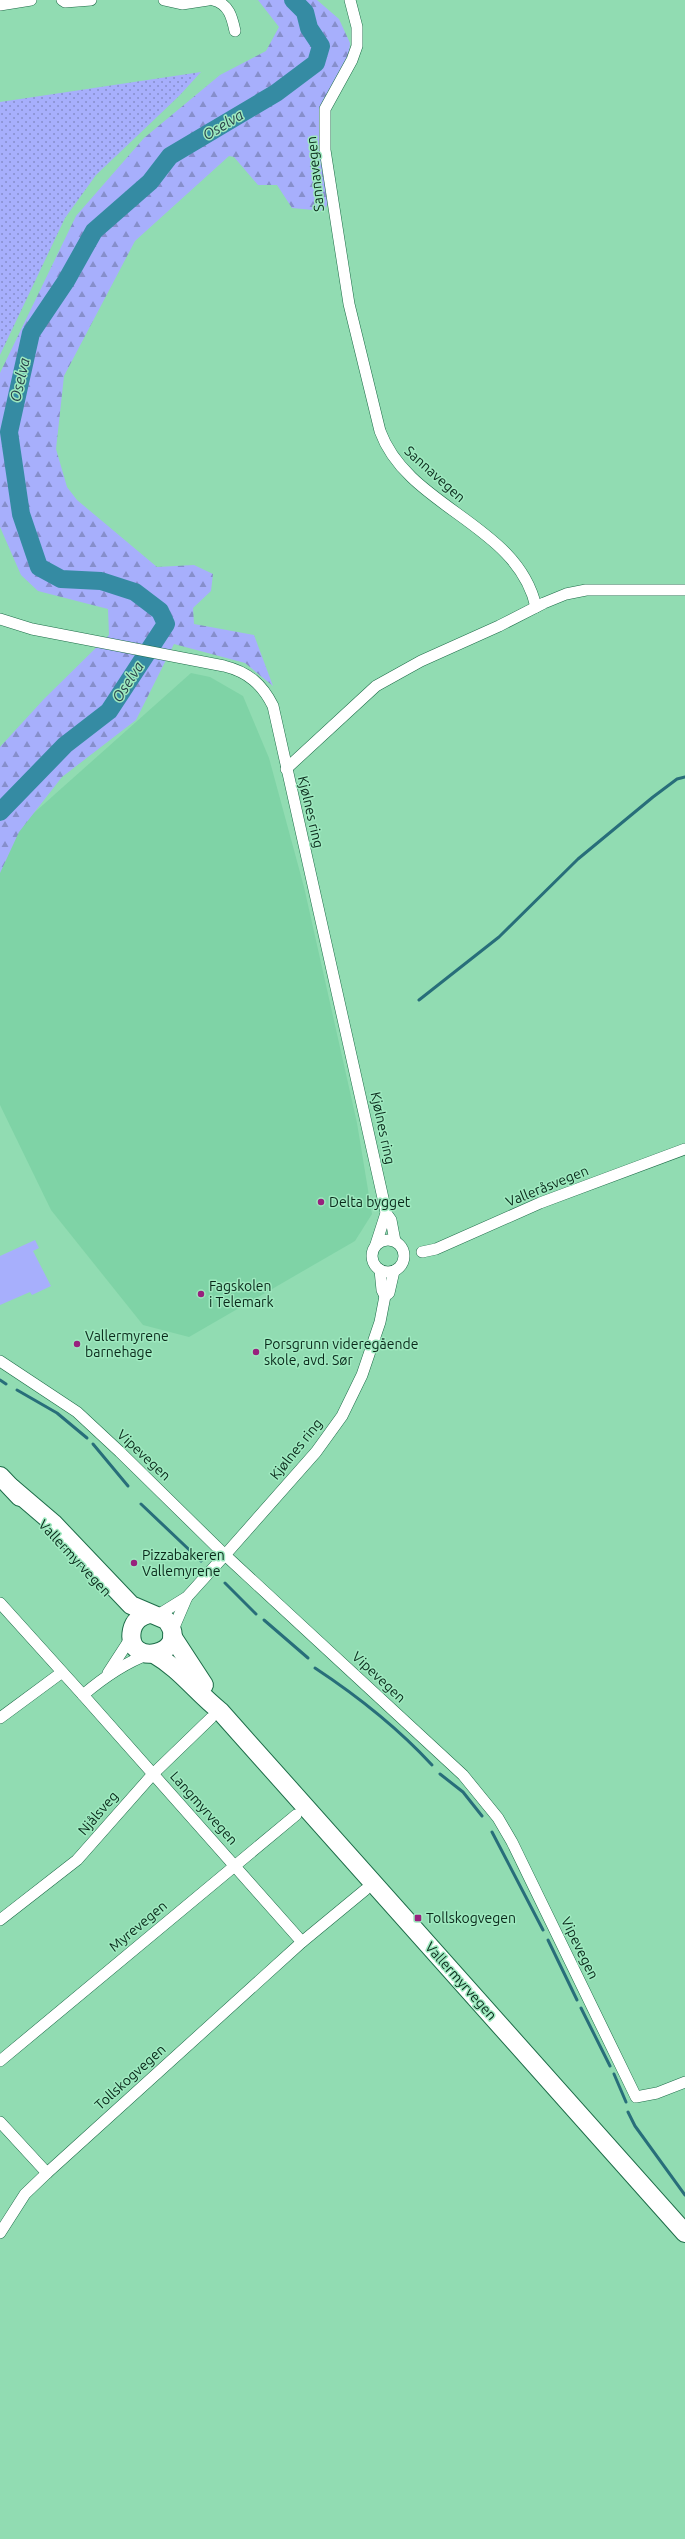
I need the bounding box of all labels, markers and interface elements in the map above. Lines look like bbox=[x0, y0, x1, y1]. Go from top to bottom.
water label: Oselva bbox=[199, 106, 246, 143]
street label: Sannavegen bbox=[303, 135, 327, 213]
water label: Oselva bbox=[6, 356, 33, 403]
street label: Sannavegen bbox=[401, 443, 469, 505]
water label: Oselva bbox=[108, 658, 147, 705]
street label: Kjølnes ring bbox=[295, 774, 327, 850]
street label: Kjølnes ring bbox=[368, 1090, 398, 1166]
street label: Valleråsvegen bbox=[503, 1162, 591, 1210]
place label: Delta bygget bbox=[329, 1194, 411, 1210]
marker: Delta bygget bbox=[316, 1197, 326, 1207]
place label: Fagskolen i Telemark bbox=[209, 1278, 274, 1310]
marker: Fagskolen i Telemark bbox=[196, 1289, 206, 1299]
place label: Vallermyrene barnehage bbox=[85, 1328, 169, 1360]
place label: Porsgrunn videregående skole, avd. Sør bbox=[264, 1336, 418, 1368]
marker: Vallermyrene barnehage bbox=[72, 1339, 82, 1349]
marker: Porsgrunn videregående skole, avd. Sør bbox=[251, 1347, 261, 1357]
street label: Kjølnes ring bbox=[267, 1415, 325, 1483]
street label: Vipevegen bbox=[114, 1426, 174, 1484]
street label: Vallermyrvegen bbox=[35, 1516, 115, 1600]
place label: Pizzabakeren Vallemyrene bbox=[142, 1547, 225, 1579]
marker: Pizzabakeren Vallemyrene bbox=[129, 1558, 139, 1568]
street label: Vipevegen bbox=[349, 1648, 409, 1706]
street label: Langmyrvegen bbox=[167, 1768, 241, 1848]
street label: Njålsveg bbox=[75, 1788, 121, 1838]
street label: Myrevegen bbox=[106, 1897, 170, 1955]
place label: Tollskogvegen bbox=[426, 1910, 516, 1926]
marker: Tollskogvegen bbox=[413, 1913, 423, 1923]
street label: Vipevegen bbox=[558, 1914, 602, 1982]
street label: Vallermyrvegen bbox=[422, 1939, 500, 2023]
street label: Tollskogvegen bbox=[91, 2041, 169, 2113]

